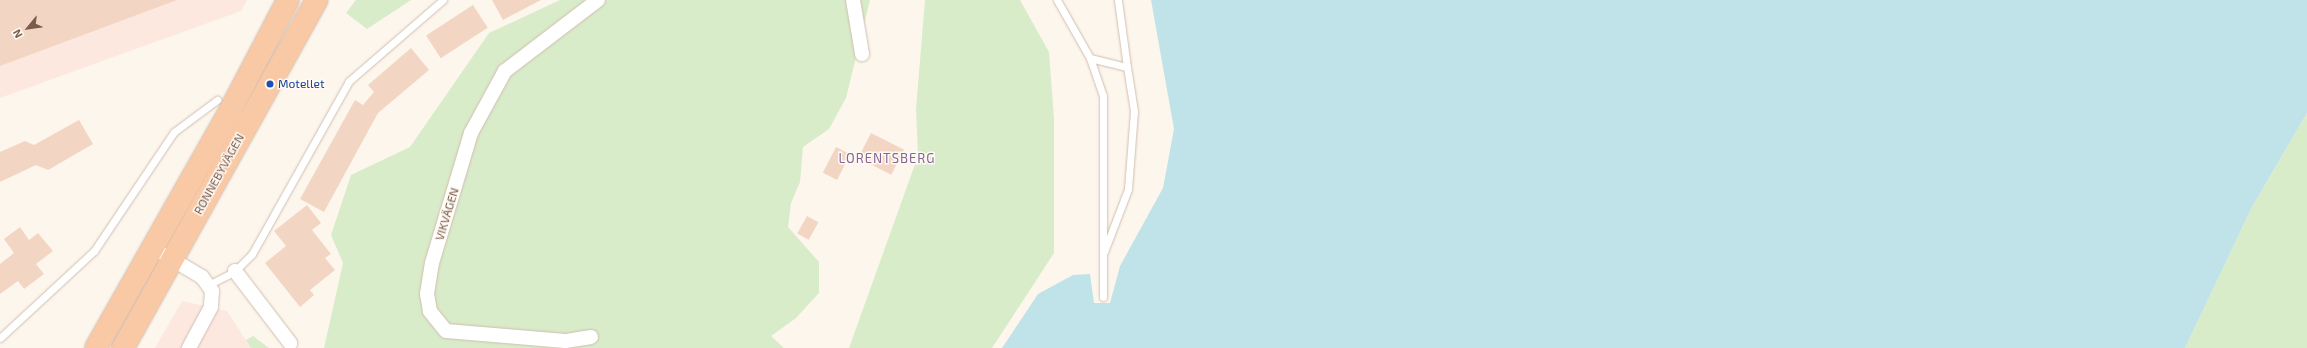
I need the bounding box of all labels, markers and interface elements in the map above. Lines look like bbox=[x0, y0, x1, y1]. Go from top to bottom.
north arrow bbox=[8, 8, 48, 48]
text: N bbox=[9, 27, 25, 41]
place label: Motellet bbox=[278, 77, 324, 91]
marker: Motellet bbox=[265, 79, 275, 89]
street label: RONNEBYVÄGEN bbox=[191, 131, 247, 217]
district label: LORENTSBERG bbox=[838, 150, 936, 166]
street label: VIKVÄGEN bbox=[432, 186, 462, 242]

